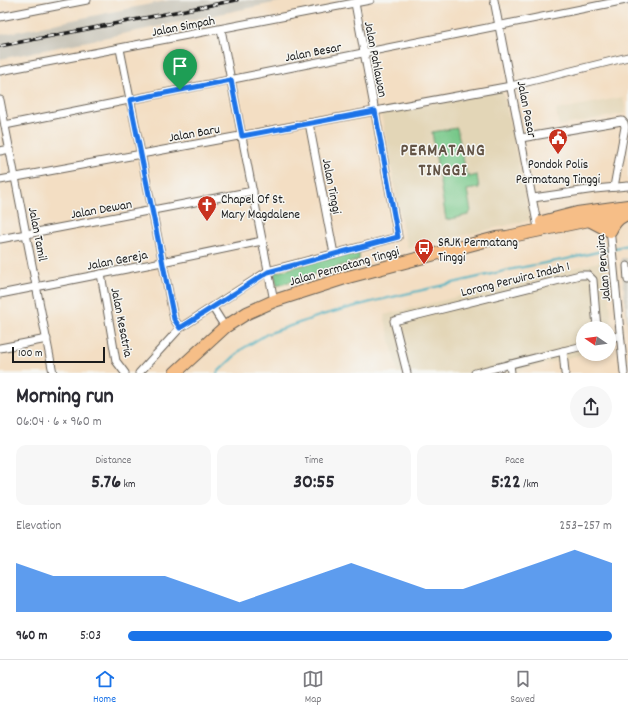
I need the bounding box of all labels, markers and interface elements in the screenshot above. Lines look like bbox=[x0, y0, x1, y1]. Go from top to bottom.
street label: Jalan Simpah bbox=[150, 12, 217, 43]
street label: Jalan Pahlawan bbox=[358, 20, 391, 99]
street label: Jalan Besar bbox=[284, 39, 344, 68]
pin bbox=[163, 49, 197, 90]
icon: arrive bbox=[169, 55, 191, 77]
street label: Jalan Pasar bbox=[511, 79, 540, 140]
street label: Jalan Baru bbox=[167, 121, 222, 148]
public building icon: Pondok Polis Permatang Tinggi bbox=[547, 127, 569, 155]
district label: PERMATANG TINGGI bbox=[400, 140, 486, 184]
place label: Pondok Polis Permatang Tinggi bbox=[516, 156, 601, 190]
street label: Jalan Tinggi bbox=[316, 157, 345, 217]
place label: Chapel Of St. Mary Magdalene bbox=[221, 191, 300, 225]
church icon: Chapel Of St. Mary Magdalene bbox=[196, 194, 218, 222]
street label: Jalan Dewan bbox=[69, 196, 134, 225]
street label: Jalan Tamil bbox=[22, 206, 51, 263]
street label: Jalan Perwira bbox=[592, 233, 617, 302]
place label: SRJK Permatang Tinggi bbox=[438, 234, 518, 268]
bus stop icon: SRJK Permatang Tinggi bbox=[413, 237, 435, 265]
street label: Jalan Permatang Tinggi bbox=[288, 242, 402, 292]
street label: Jalan Gereja bbox=[86, 246, 150, 277]
street label: Lorong Perwira Indah 1 bbox=[459, 258, 572, 303]
street label: Jalan Kesatria bbox=[105, 286, 137, 360]
north arrow bbox=[576, 321, 616, 361]
map controls bbox=[576, 321, 616, 361]
scale bar bbox=[12, 345, 105, 364]
text: 100 m bbox=[18, 346, 42, 362]
text: Morning run bbox=[16, 382, 114, 413]
button: share bbox=[570, 386, 612, 428]
text: 06:04 · 6 × 960 m bbox=[16, 413, 102, 432]
text: Distance bbox=[95, 453, 131, 469]
text: Time bbox=[305, 453, 323, 469]
text: Pace bbox=[505, 453, 524, 469]
text: 5.76 bbox=[91, 469, 121, 497]
text: 30:55 bbox=[293, 469, 335, 497]
text: 5:22 bbox=[491, 469, 521, 497]
text: km bbox=[121, 477, 136, 493]
text: /km bbox=[521, 477, 539, 493]
text: Elevation bbox=[16, 517, 61, 536]
text: 253–257 m bbox=[559, 517, 612, 536]
text: 960 m bbox=[16, 627, 47, 646]
text: 5:03 bbox=[80, 627, 101, 646]
tab: Home bbox=[93, 668, 116, 708]
tab: Map bbox=[302, 668, 324, 708]
tab: Saved bbox=[510, 668, 535, 708]

